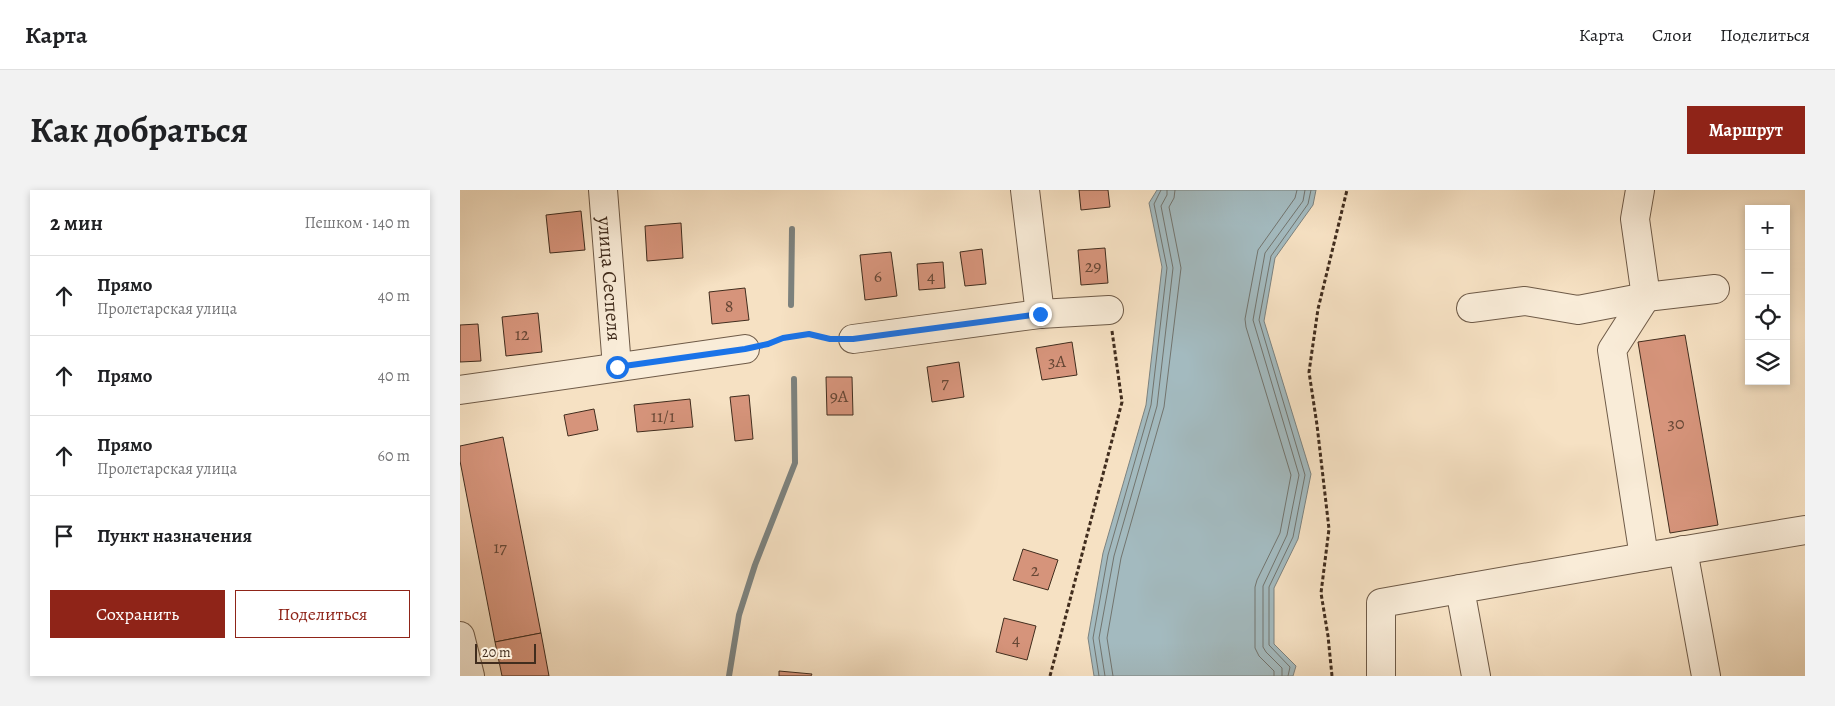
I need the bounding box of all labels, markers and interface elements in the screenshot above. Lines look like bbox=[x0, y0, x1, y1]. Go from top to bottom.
text: Карта bbox=[25, 19, 87, 51]
text: Карта bbox=[1579, 23, 1624, 47]
text: Слои bbox=[1652, 23, 1692, 47]
text: Поделиться bbox=[1720, 23, 1810, 47]
text: Как добраться bbox=[30, 106, 248, 154]
button: Маршрут bbox=[1687, 106, 1805, 154]
map controls bbox=[1745, 205, 1790, 385]
button: + bbox=[1745, 205, 1790, 250]
text: 2 мин bbox=[50, 209, 103, 237]
text: Пешком · 140 m bbox=[305, 212, 410, 234]
street label: улица Сеспеля bbox=[591, 214, 628, 342]
button: − bbox=[1745, 250, 1790, 295]
house number: 29 bbox=[1085, 254, 1101, 278]
house number: 6 bbox=[874, 264, 882, 288]
house number: 4 bbox=[927, 264, 935, 288]
text: Прямо bbox=[97, 272, 152, 298]
icon: ahead bbox=[50, 282, 78, 310]
text: 40 m bbox=[378, 285, 410, 307]
house number: 8 bbox=[725, 294, 733, 318]
button: locate bbox=[1745, 295, 1790, 340]
text: Пролетарская улица bbox=[97, 298, 237, 320]
route end bbox=[1029, 303, 1052, 326]
house number: 12 bbox=[515, 322, 530, 346]
button: layers bbox=[1745, 340, 1790, 385]
house number: 3А bbox=[1048, 349, 1066, 373]
route start bbox=[606, 356, 629, 379]
icon: ahead bbox=[50, 362, 78, 390]
text: Прямо bbox=[97, 363, 152, 389]
text: 40 m bbox=[378, 365, 410, 387]
house number: 7 bbox=[941, 370, 949, 394]
house number: 9А bbox=[830, 384, 849, 408]
house number: 11/1 bbox=[651, 404, 675, 428]
house number: 30 bbox=[1667, 411, 1685, 435]
text: Прямо bbox=[97, 432, 152, 458]
icon: ahead bbox=[50, 442, 78, 470]
text: 60 m bbox=[378, 445, 410, 467]
text: Пролетарская улица bbox=[97, 458, 237, 480]
icon: arrive bbox=[50, 522, 78, 550]
text: Пункт назначения bbox=[97, 523, 252, 549]
house number: 17 bbox=[493, 535, 507, 559]
house number: 2 bbox=[1031, 558, 1040, 582]
button: Сохранить bbox=[50, 590, 225, 638]
button: Поделиться bbox=[235, 590, 410, 638]
house number: 4 bbox=[1012, 627, 1020, 651]
scale bar bbox=[475, 641, 536, 664]
text: 20 m bbox=[482, 643, 511, 662]

